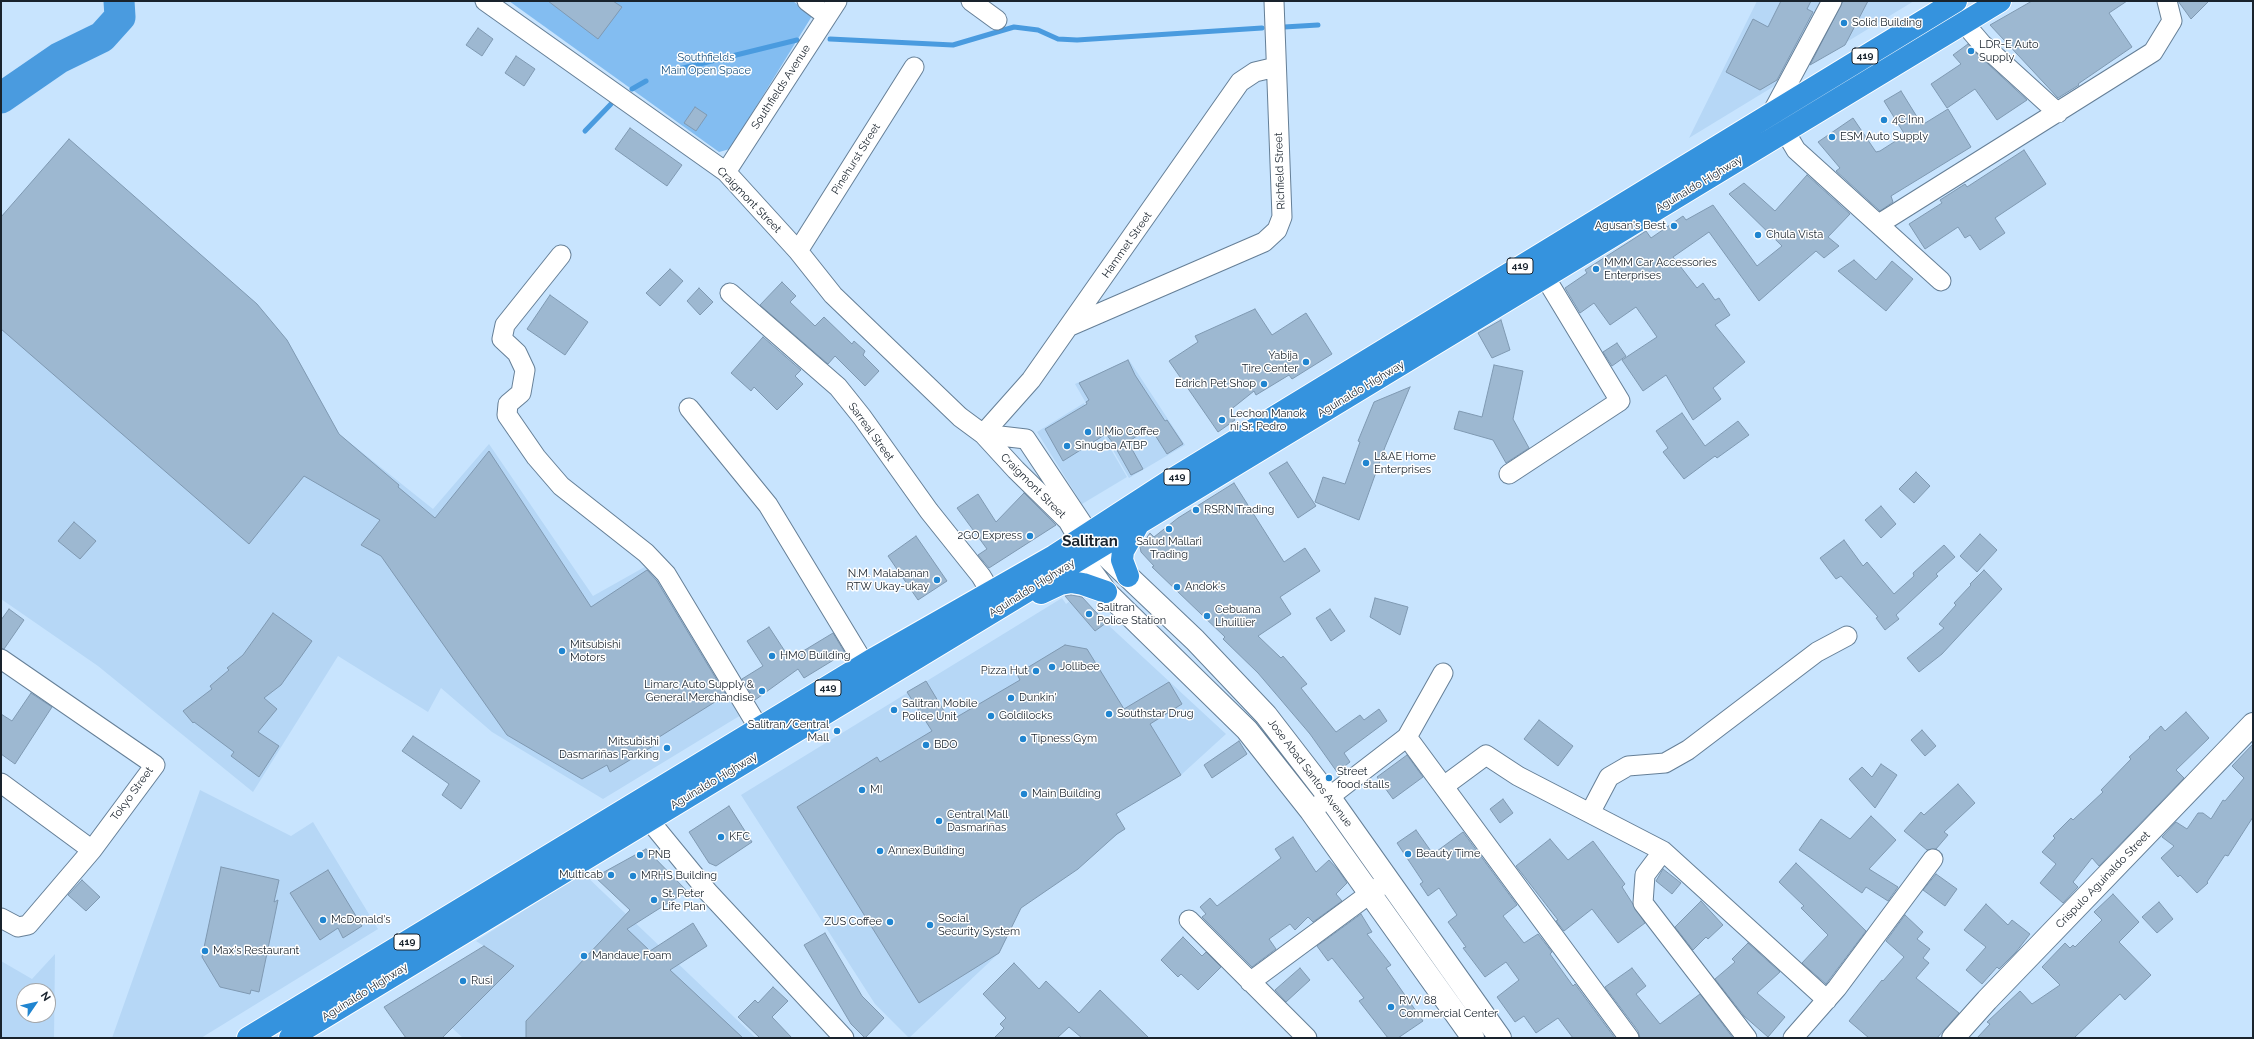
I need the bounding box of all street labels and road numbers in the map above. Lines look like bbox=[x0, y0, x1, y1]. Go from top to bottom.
street label: Southfields Avenue bbox=[749, 42, 813, 132]
road number: 419 bbox=[1852, 48, 1878, 64]
street label: Pinehurst Street bbox=[829, 121, 883, 197]
street label: Richfield Street bbox=[1272, 132, 1288, 210]
street label: Aguinaldo Highway bbox=[1653, 153, 1745, 215]
street label: Craigmont Street bbox=[714, 164, 784, 236]
street label: Hammet Street bbox=[1099, 209, 1155, 281]
road number: 419 bbox=[1507, 258, 1533, 274]
street label: Aguinaldo Highway bbox=[1315, 358, 1407, 420]
street label: Sarreal Street bbox=[845, 400, 897, 464]
street label: Craigmont Street bbox=[998, 451, 1068, 521]
road number: 419 bbox=[1164, 469, 1190, 485]
street label: Aguinaldo Highway bbox=[987, 556, 1077, 620]
road number: 419 bbox=[815, 680, 841, 696]
street label: Jose Abad Santos Avenue bbox=[1265, 716, 1355, 830]
street label: Aguinaldo Highway bbox=[668, 750, 760, 812]
street label: Tokyo Street bbox=[108, 764, 156, 824]
street label: Crispulo Aguinaldo Street bbox=[2053, 829, 2153, 931]
road number: 419 bbox=[394, 934, 420, 950]
street label: Aguinaldo Highway bbox=[320, 960, 410, 1024]

